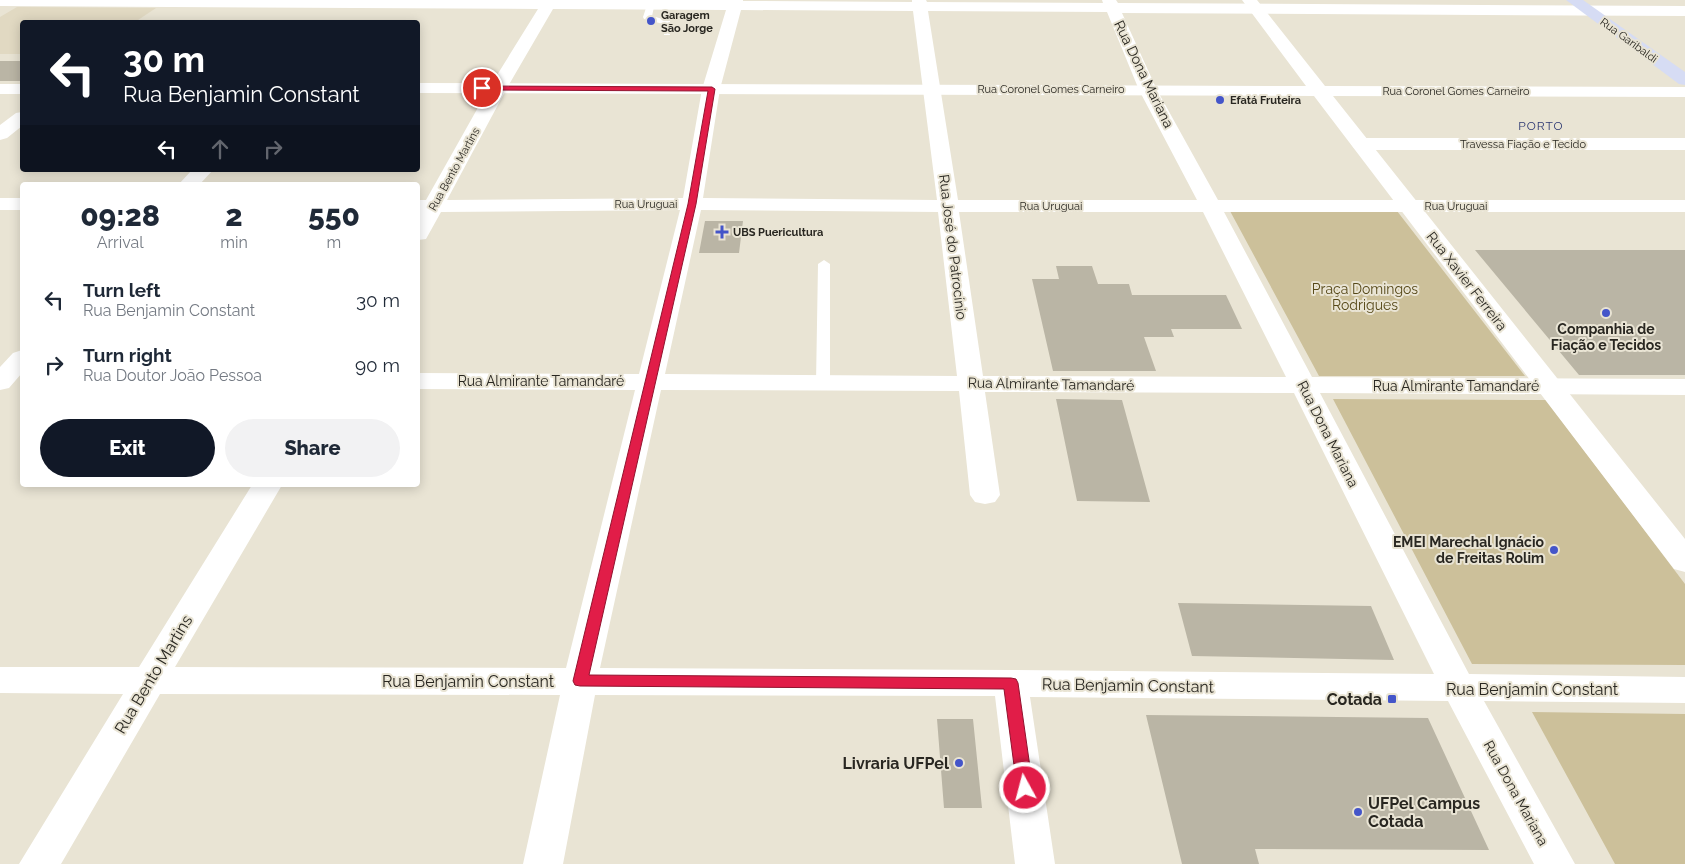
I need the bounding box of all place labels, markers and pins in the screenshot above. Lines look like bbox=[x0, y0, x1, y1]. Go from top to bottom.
place label: Garagem São Jorge bbox=[661, 9, 713, 35]
marker: Garagem São Jorge bbox=[645, 15, 657, 27]
pin bbox=[461, 67, 503, 109]
marker: Efatá Fruteira bbox=[1214, 94, 1226, 106]
place label: Efatá Fruteira bbox=[1230, 94, 1301, 107]
marker: UBS Puericultura bbox=[715, 225, 729, 239]
place label: UBS Puericultura bbox=[733, 226, 823, 239]
marker: Companhia de Fiação e Tecidos bbox=[1600, 307, 1612, 319]
place label: Companhia de Fiação e Tecidos bbox=[1551, 321, 1661, 353]
place label: EMEI Marechal Ignácio de Freitas Rolim bbox=[1393, 534, 1545, 566]
marker: EMEI Marechal Ignácio de Freitas Rolim bbox=[1548, 544, 1560, 556]
place label: Cotada bbox=[1327, 690, 1382, 709]
marker: Cotada bbox=[1386, 693, 1398, 705]
place label: Livraria UFPel bbox=[843, 754, 950, 773]
marker: Livraria UFPel bbox=[953, 757, 965, 769]
place label: UFPel Campus Cotada bbox=[1368, 794, 1480, 831]
marker: UFPel Campus Cotada bbox=[1352, 806, 1364, 818]

